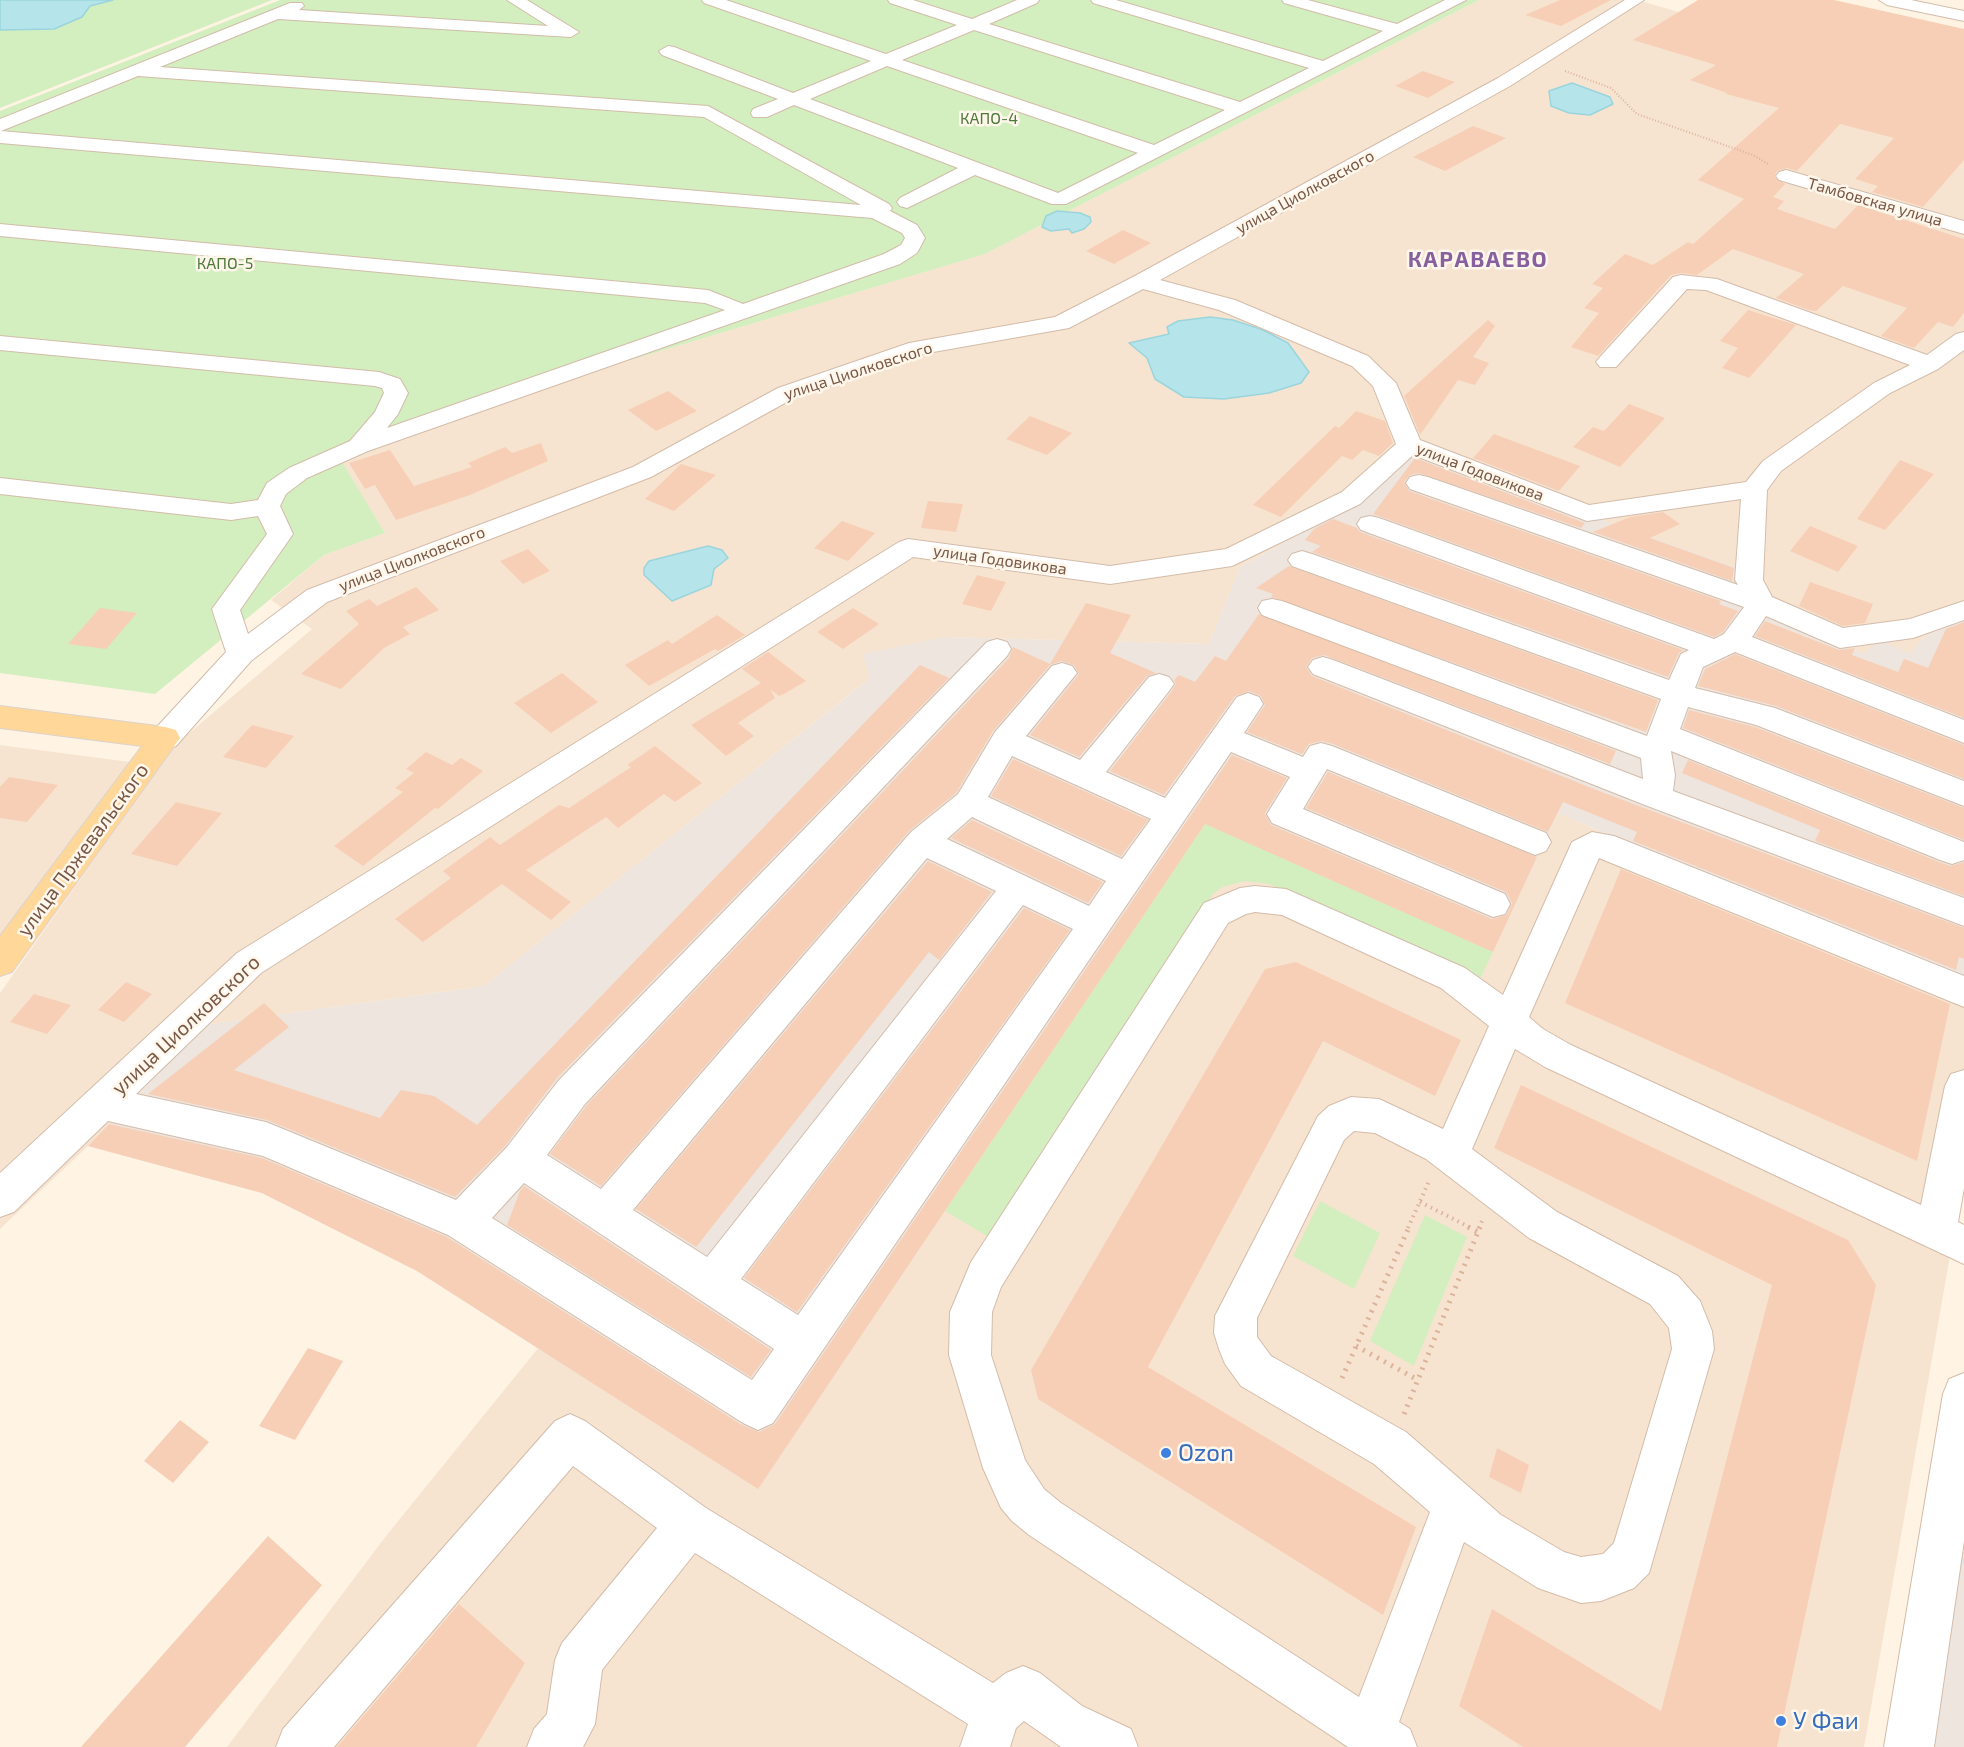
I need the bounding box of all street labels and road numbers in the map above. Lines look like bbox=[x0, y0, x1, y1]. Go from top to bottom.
street label: улица Циолковского bbox=[1233, 146, 1377, 238]
street label: Тамбовская улица bbox=[1805, 174, 1945, 230]
street label: улица Циолковского bbox=[781, 338, 935, 404]
street label: улица Годовикова bbox=[1414, 439, 1546, 505]
street label: улица Циолковского bbox=[336, 522, 488, 596]
street label: улица Годовикова bbox=[932, 541, 1068, 579]
street label: улица Пржевальского bbox=[12, 759, 154, 941]
street label: улица Циолковского bbox=[107, 950, 265, 1100]

